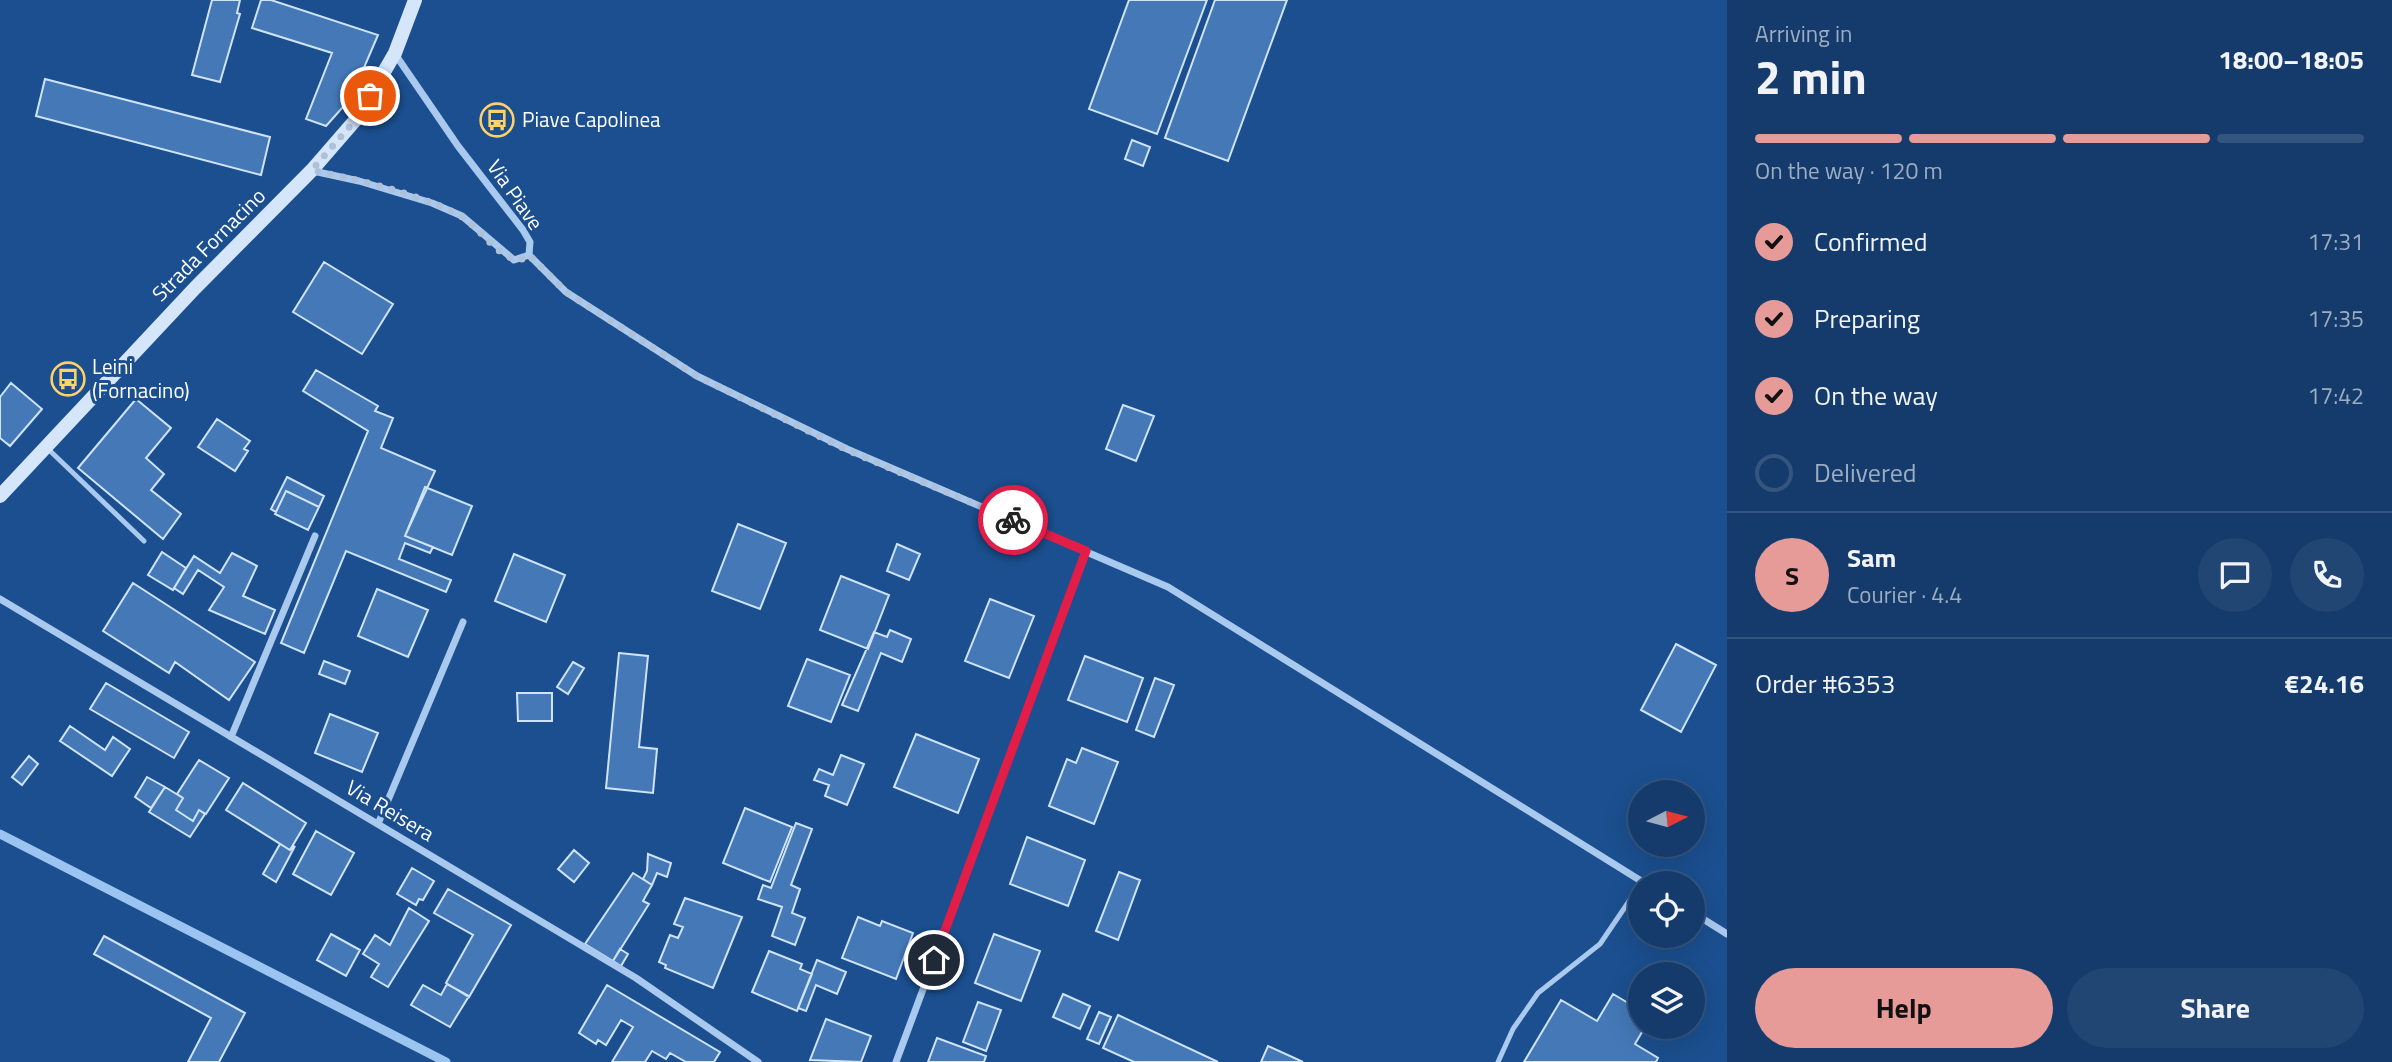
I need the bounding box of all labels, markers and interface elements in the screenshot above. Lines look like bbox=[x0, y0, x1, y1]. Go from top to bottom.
text: Arriving in bbox=[1755, 16, 1852, 51]
text: 18:00–18:05 bbox=[2218, 40, 2364, 79]
text: 2 min bbox=[1755, 42, 1867, 112]
pin bbox=[340, 66, 400, 126]
icon: bag bbox=[351, 77, 389, 115]
bus stop icon: Piave Capolinea bbox=[478, 101, 516, 139]
place label: Piave Capolinea bbox=[522, 103, 661, 135]
street label: Via Piave bbox=[480, 153, 552, 236]
text: On the way · 120 m bbox=[1755, 153, 1943, 188]
street label: Strada Fornacino bbox=[144, 180, 272, 308]
text: Confirmed bbox=[1814, 222, 1928, 261]
icon: check bbox=[1755, 223, 1793, 261]
text: 17:31 bbox=[2307, 224, 2364, 259]
text: Preparing bbox=[1814, 299, 1920, 338]
icon: check bbox=[1755, 300, 1793, 338]
text: 17:35 bbox=[2307, 301, 2364, 336]
place label: Leini (Fornacino) bbox=[92, 350, 190, 406]
bus stop icon: Leini (Fornacino) bbox=[49, 360, 87, 398]
text: On the way bbox=[1814, 376, 1938, 415]
icon: check bbox=[1755, 377, 1793, 415]
text: 17:42 bbox=[2307, 378, 2364, 413]
text: Delivered bbox=[1814, 453, 1917, 492]
courier bbox=[978, 485, 1048, 555]
icon: bike bbox=[994, 501, 1032, 539]
text: Sam bbox=[1847, 538, 1896, 577]
button: chat bbox=[2198, 538, 2272, 612]
button: phone bbox=[2290, 538, 2364, 612]
text: S bbox=[1785, 556, 1799, 595]
text: Courier · 4.4 bbox=[1847, 577, 1962, 612]
text: Order #6353 bbox=[1755, 664, 1895, 703]
text: €24.16 bbox=[2285, 664, 2364, 703]
street label: Via Reisera bbox=[340, 771, 441, 849]
north arrow bbox=[1628, 780, 1704, 858]
map controls bbox=[1628, 780, 1705, 1039]
button: locate bbox=[1628, 871, 1705, 948]
pin bbox=[904, 930, 964, 990]
icon: home bbox=[915, 941, 953, 979]
button: layers bbox=[1628, 962, 1705, 1039]
button: Help bbox=[1755, 968, 2053, 1048]
button: Share bbox=[2067, 968, 2364, 1048]

